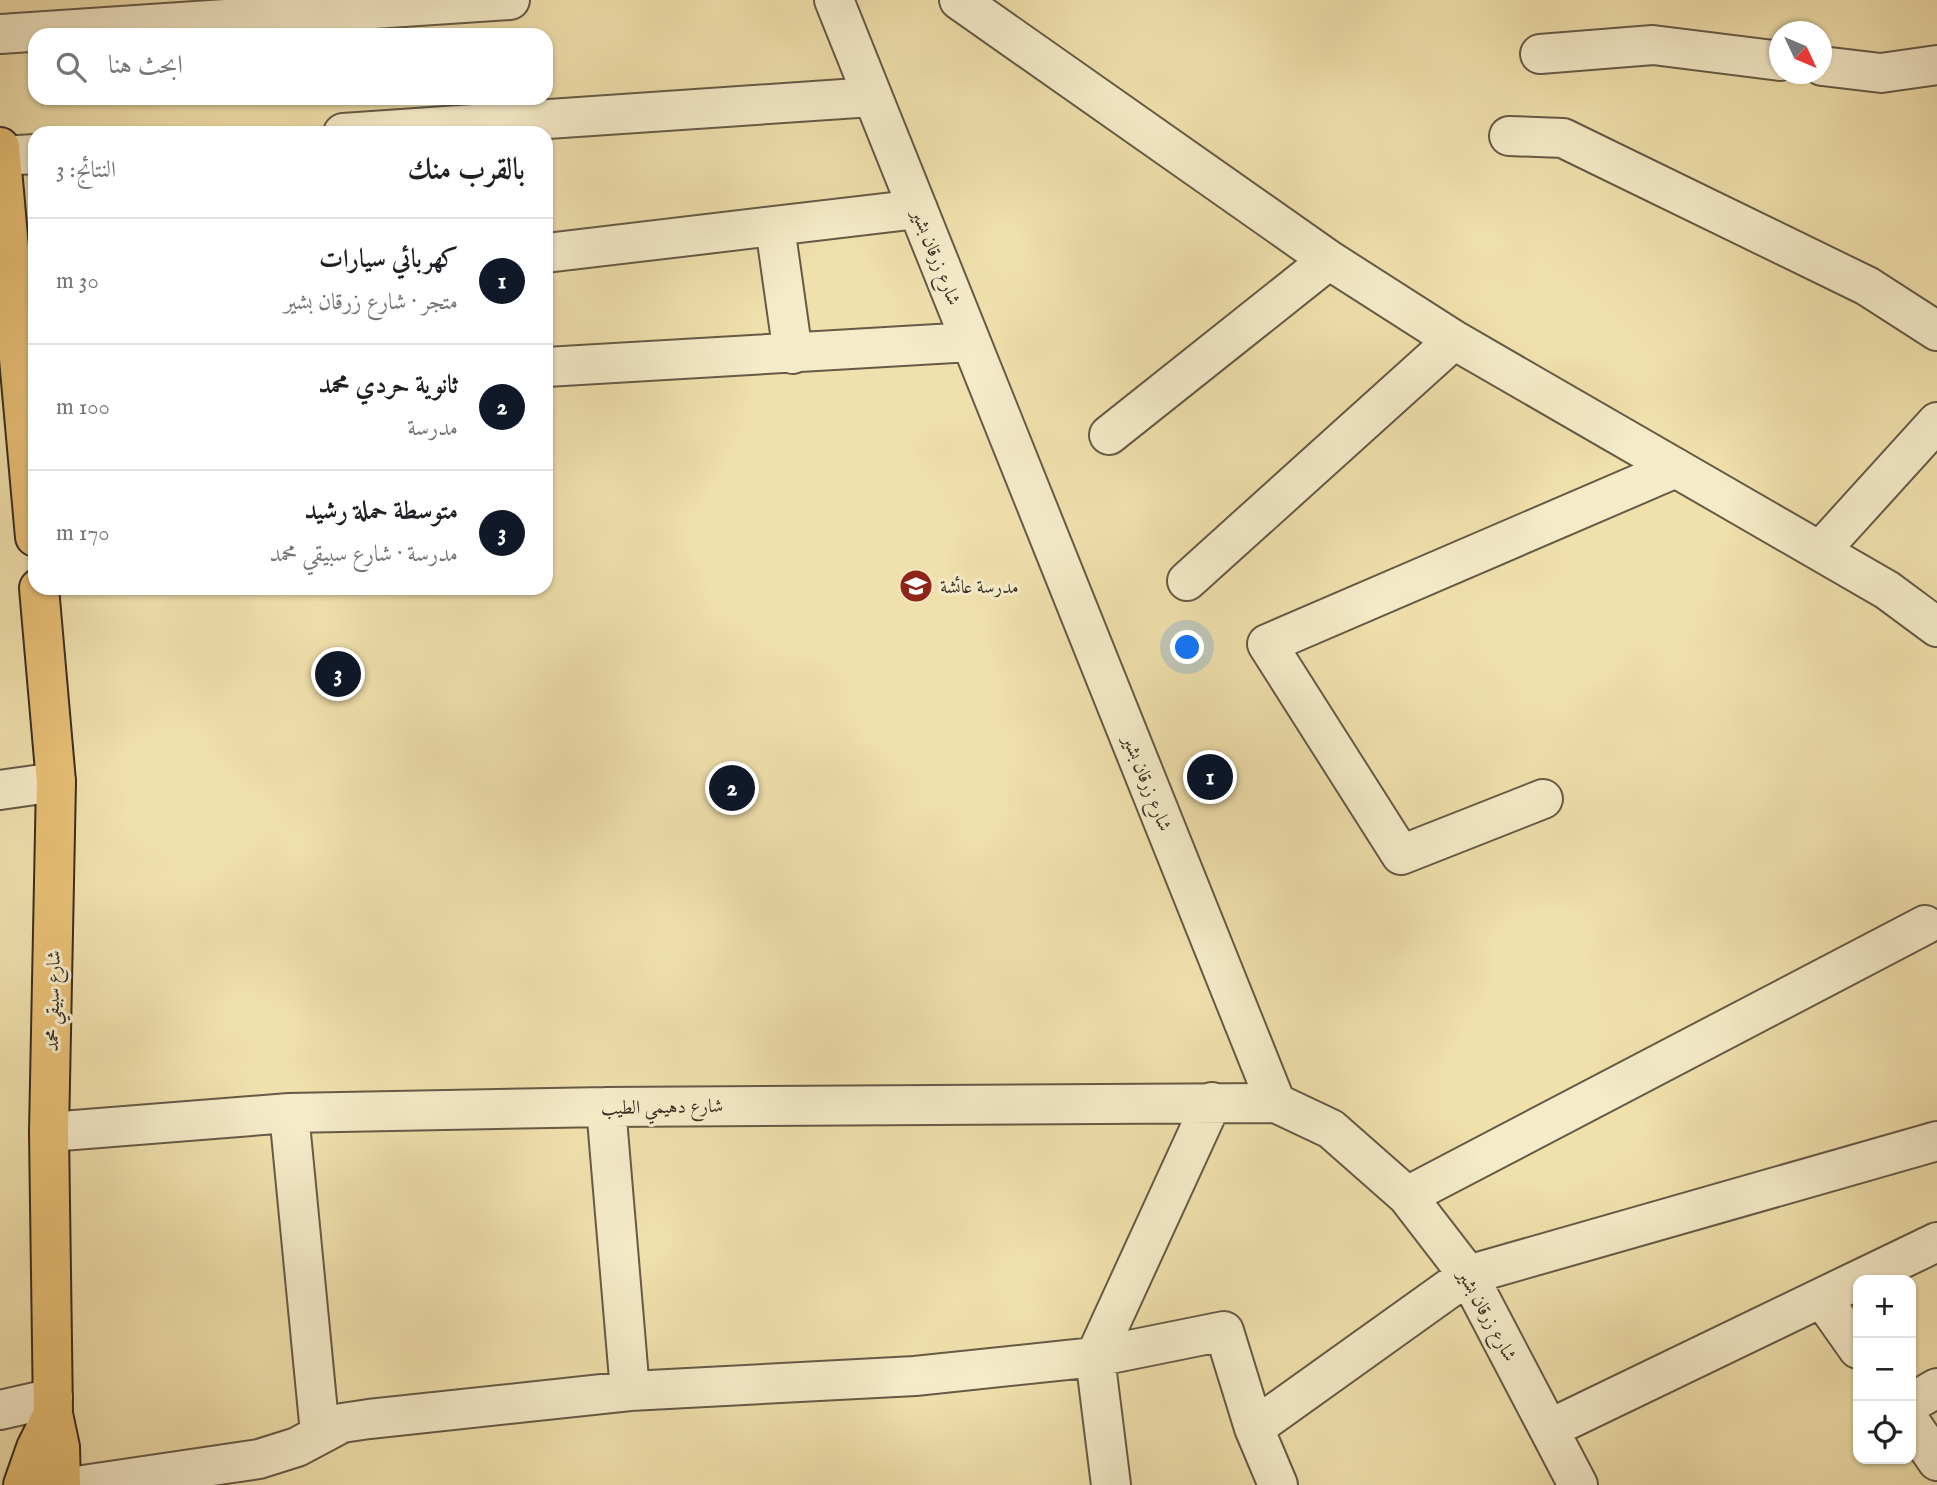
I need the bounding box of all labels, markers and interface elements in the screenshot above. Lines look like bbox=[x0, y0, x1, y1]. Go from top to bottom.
north arrow bbox=[1769, 21, 1832, 84]
search box bbox=[28, 28, 553, 105]
icon: search bbox=[52, 48, 90, 86]
text: ابحث هنا bbox=[108, 49, 183, 82]
text: بالقرب منك bbox=[408, 152, 525, 190]
text: النتائج: 3 bbox=[56, 156, 116, 185]
street label: شارع زرقان بشير bbox=[902, 204, 965, 310]
text: كهربائي سيارات bbox=[319, 243, 458, 276]
text: 30 m bbox=[56, 267, 99, 296]
text: 1 bbox=[498, 267, 506, 296]
text: متجر · شارع زرقان بشير bbox=[284, 288, 458, 317]
text: ثانوية حردي محمد bbox=[318, 369, 458, 402]
text: 100 m bbox=[56, 393, 110, 422]
text: 2 bbox=[497, 393, 507, 422]
text: مدرسة bbox=[407, 414, 458, 443]
text: متوسطة حملة رشيد bbox=[304, 495, 458, 528]
text: 170 m bbox=[56, 519, 109, 548]
text: 3 bbox=[498, 519, 506, 548]
text: مدرسة · شارع سبيقي محمد bbox=[270, 540, 458, 569]
school or university icon: مدرسة عائشة bbox=[897, 567, 935, 605]
place label: مدرسة عائشة bbox=[940, 576, 1019, 600]
your location bbox=[1170, 630, 1204, 664]
pin: 3 bbox=[315, 648, 361, 700]
street label: شارع زرقان بشير bbox=[1113, 730, 1176, 836]
pin: 1 bbox=[1187, 751, 1233, 803]
pin: 2 bbox=[709, 762, 755, 814]
street label: شارع سبيقي محمد bbox=[41, 950, 72, 1052]
street label: شارع دهيمي الطيب bbox=[601, 1095, 723, 1126]
street label: شارع زرقان بشير bbox=[1449, 1264, 1521, 1367]
map controls bbox=[1853, 1275, 1916, 1464]
button: + bbox=[1853, 1275, 1916, 1338]
button: − bbox=[1853, 1338, 1916, 1401]
button: locate bbox=[1853, 1401, 1916, 1464]

